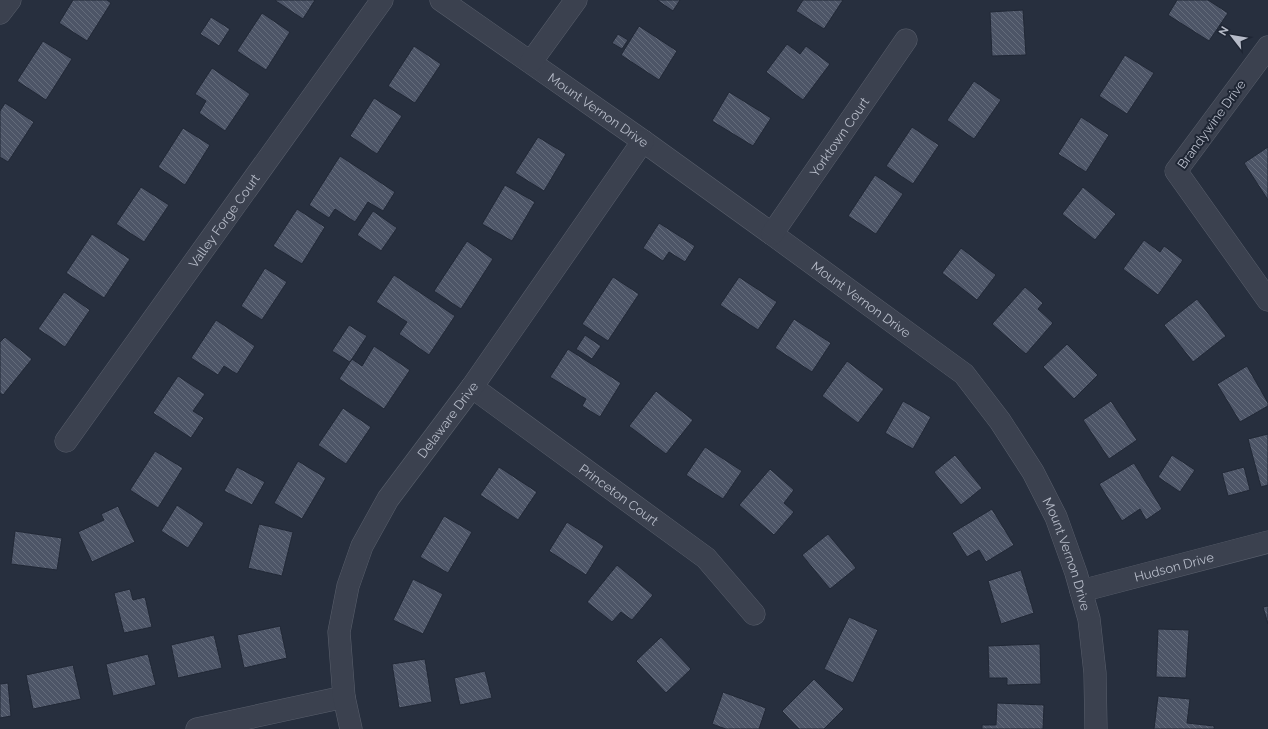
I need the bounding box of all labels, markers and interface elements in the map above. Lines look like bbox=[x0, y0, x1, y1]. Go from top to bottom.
north arrow bbox=[1212, 16, 1252, 56]
text: N bbox=[1216, 24, 1232, 38]
street label: Mount Vernon Drive bbox=[545, 70, 652, 151]
street label: Brandywine Drive bbox=[1174, 77, 1249, 172]
street label: Yorktown Court bbox=[807, 94, 872, 180]
street label: Valley Forge Court bbox=[186, 171, 263, 271]
street label: Mount Vernon Drive bbox=[809, 258, 914, 341]
street label: Delaware Drive bbox=[414, 379, 481, 461]
street label: Princeton Court bbox=[576, 461, 662, 529]
street label: Mount Vernon Drive bbox=[1039, 495, 1093, 613]
street label: Hudson Drive bbox=[1133, 549, 1216, 585]

